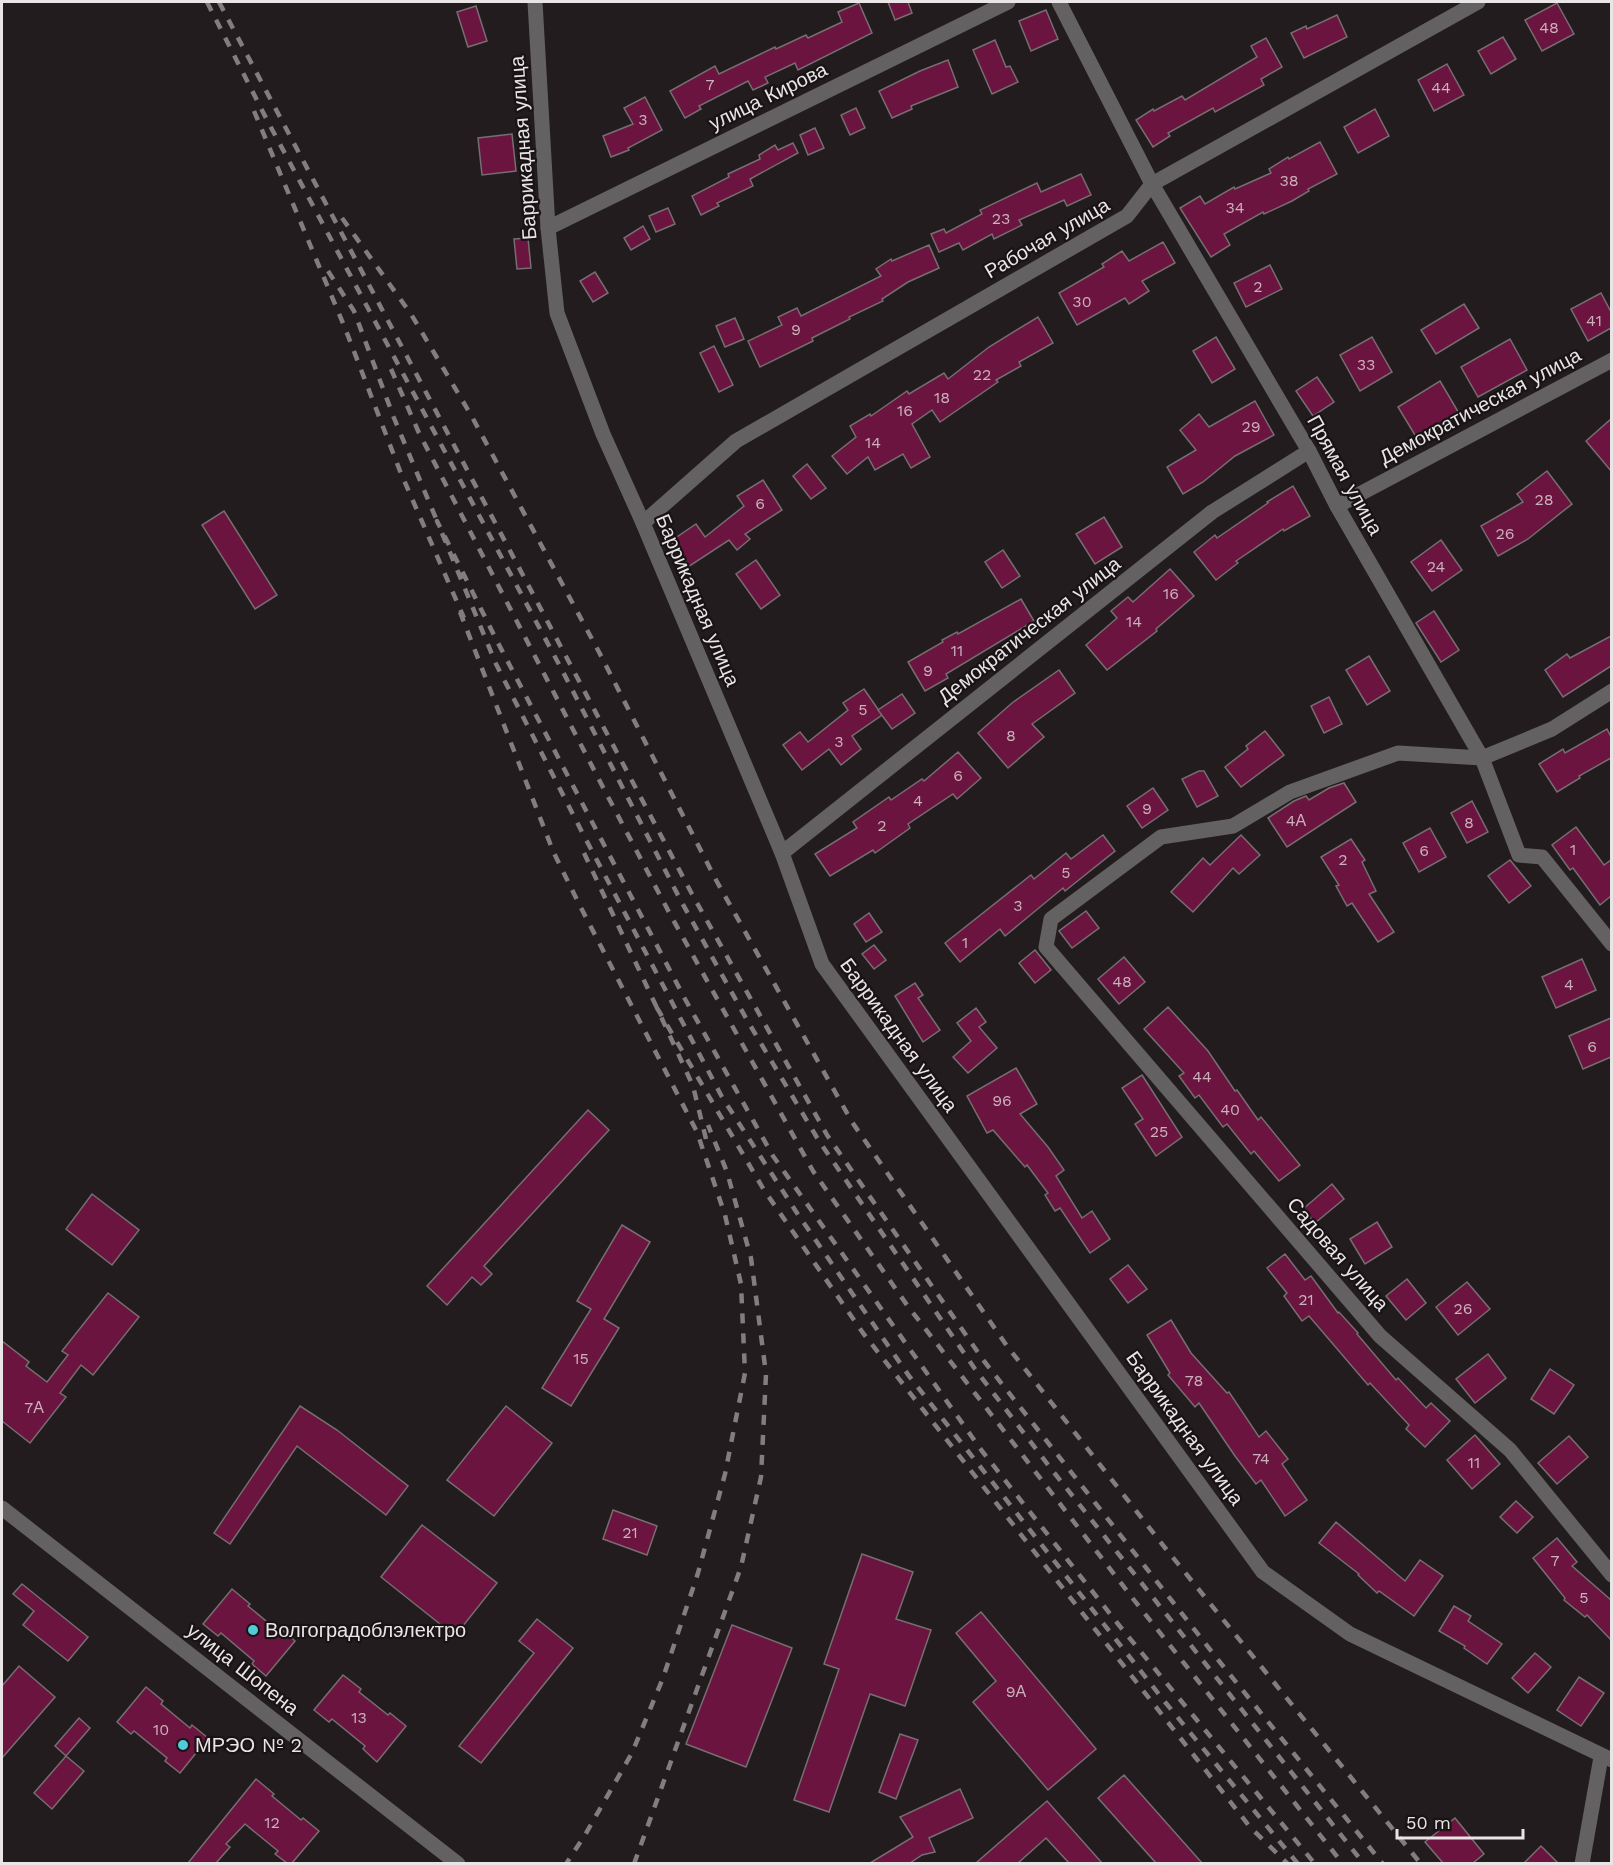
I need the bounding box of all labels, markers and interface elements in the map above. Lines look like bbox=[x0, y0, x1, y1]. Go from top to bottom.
house number: 48 bbox=[1539, 18, 1559, 37]
street label: Баррикадная улица bbox=[505, 54, 541, 241]
street label: улица Кирова bbox=[705, 57, 832, 135]
house number: 7 bbox=[706, 75, 715, 94]
house number: 44 bbox=[1431, 78, 1451, 97]
house number: 3 bbox=[638, 110, 648, 129]
house number: 38 bbox=[1279, 171, 1299, 190]
street label: Рабочая улица bbox=[980, 192, 1114, 283]
house number: 34 bbox=[1225, 198, 1245, 217]
house number: 23 bbox=[992, 209, 1010, 228]
house number: 2 bbox=[1253, 277, 1263, 296]
house number: 30 bbox=[1072, 292, 1092, 311]
house number: 41 bbox=[1586, 311, 1602, 330]
house number: 9 bbox=[791, 320, 801, 339]
street label: Демократическая улица bbox=[1375, 342, 1586, 469]
house number: 33 bbox=[1357, 355, 1375, 374]
house number: 22 bbox=[973, 365, 991, 384]
house number: 18 bbox=[934, 388, 950, 407]
house number: 16 bbox=[897, 401, 913, 420]
street label: Прямая улица bbox=[1302, 411, 1388, 540]
house number: 29 bbox=[1241, 417, 1261, 436]
house number: 14 bbox=[865, 433, 881, 452]
house number: 28 bbox=[1534, 490, 1554, 509]
house number: 6 bbox=[755, 494, 765, 513]
street label: Баррикадная улица bbox=[651, 510, 745, 690]
house number: 26 bbox=[1495, 524, 1515, 543]
street label: Демократическая улица bbox=[933, 551, 1126, 709]
house number: 24 bbox=[1427, 557, 1446, 576]
house number: 16 bbox=[1163, 584, 1179, 603]
house number: 14 bbox=[1126, 612, 1142, 631]
house number: 11 bbox=[951, 641, 963, 660]
house number: 9 bbox=[923, 661, 933, 680]
house number: 5 bbox=[858, 700, 868, 719]
house number: 8 bbox=[1006, 726, 1016, 745]
house number: 3 bbox=[834, 732, 844, 751]
house number: 6 bbox=[953, 766, 963, 785]
house number: 4 bbox=[913, 791, 923, 810]
house number: 9 bbox=[1142, 799, 1152, 818]
house number: 4А bbox=[1286, 811, 1307, 830]
house number: 8 bbox=[1464, 813, 1474, 832]
house number: 2 bbox=[877, 816, 887, 835]
house number: 1 bbox=[1570, 840, 1576, 859]
house number: 6 bbox=[1419, 841, 1429, 860]
house number: 2 bbox=[1338, 850, 1348, 869]
house number: 5 bbox=[1061, 863, 1071, 882]
house number: 3 bbox=[1013, 896, 1023, 915]
house number: 1 bbox=[962, 933, 968, 952]
street label: Баррикадная улица bbox=[835, 953, 963, 1117]
house number: 48 bbox=[1112, 972, 1132, 991]
house number: 4 bbox=[1564, 975, 1574, 994]
house number: 6 bbox=[1587, 1037, 1597, 1056]
house number: 44 bbox=[1192, 1067, 1212, 1086]
house number: 96 bbox=[992, 1091, 1012, 1110]
house number: 40 bbox=[1220, 1100, 1240, 1119]
house number: 25 bbox=[1150, 1122, 1168, 1141]
street label: Садовая улица bbox=[1282, 1192, 1394, 1316]
house number: 21 bbox=[1298, 1290, 1314, 1309]
house number: 26 bbox=[1453, 1299, 1473, 1318]
street label: Баррикадная улица bbox=[1121, 1346, 1249, 1510]
house number: 15 bbox=[573, 1349, 589, 1368]
house number: 78 bbox=[1185, 1371, 1203, 1390]
house number: 7А bbox=[24, 1398, 44, 1417]
house number: 74 bbox=[1252, 1449, 1270, 1468]
house number: 11 bbox=[1468, 1453, 1480, 1472]
house number: 21 bbox=[622, 1523, 638, 1542]
house number: 7 bbox=[1551, 1551, 1560, 1570]
house number: 5 bbox=[1579, 1588, 1589, 1607]
street label: улица Шопена bbox=[182, 1618, 304, 1721]
place label: Волгоградоблэлектро bbox=[265, 1618, 466, 1642]
marker: Волгоградоблэлектро bbox=[246, 1623, 260, 1637]
house number: 9А bbox=[1006, 1682, 1027, 1701]
house number: 13 bbox=[351, 1708, 367, 1727]
house number: 10 bbox=[153, 1720, 169, 1739]
place label: МРЭО № 2 bbox=[195, 1733, 302, 1757]
marker: МРЭО № 2 bbox=[176, 1738, 190, 1752]
scale bar bbox=[1397, 1802, 1523, 1840]
text: 50 m bbox=[1406, 1812, 1451, 1833]
house number: 12 bbox=[264, 1813, 280, 1832]

